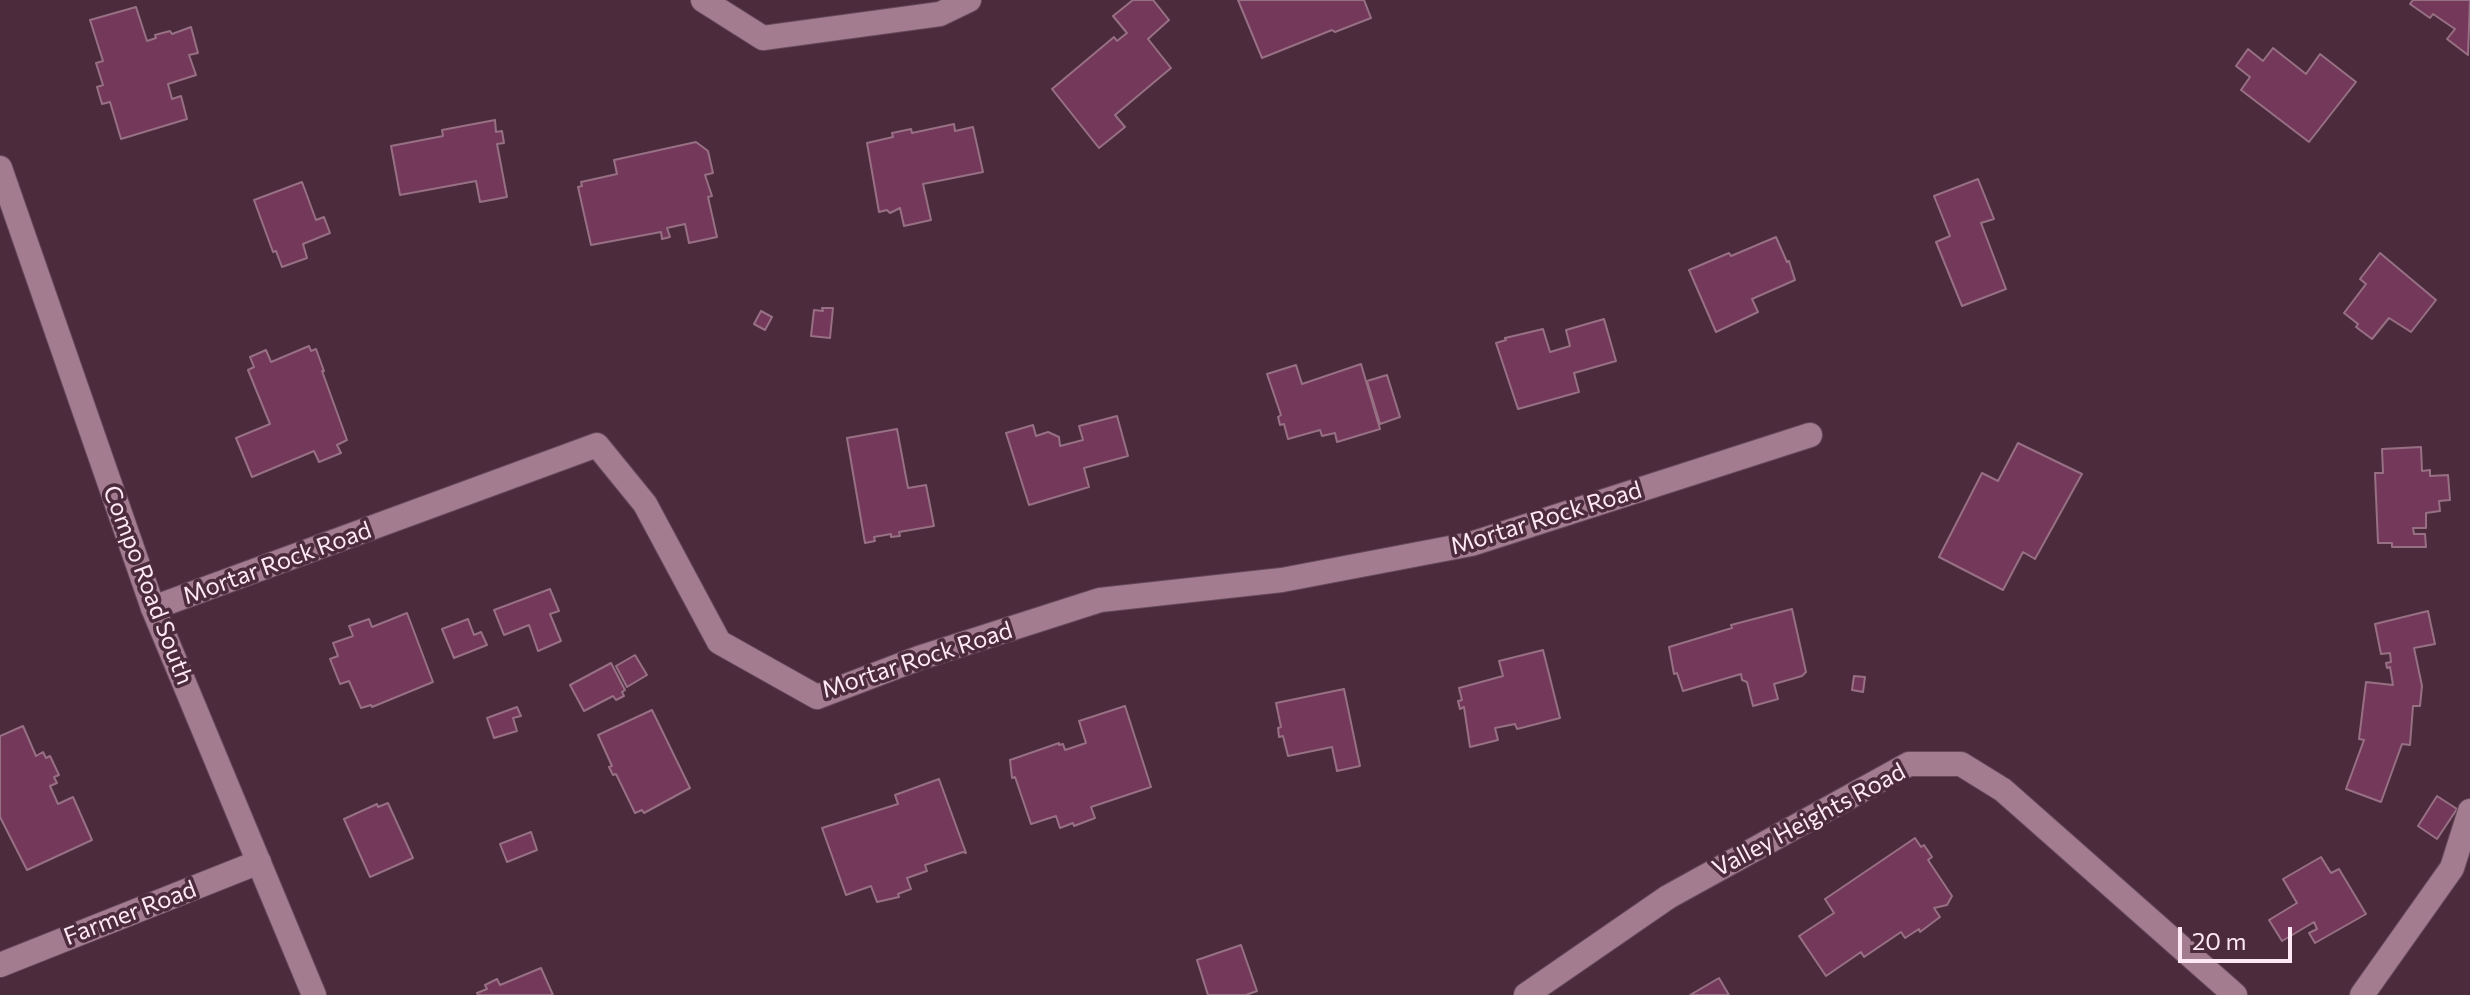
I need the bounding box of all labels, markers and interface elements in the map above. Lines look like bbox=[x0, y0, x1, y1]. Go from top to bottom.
street label: Mortar Rock Road bbox=[1447, 475, 1645, 561]
street label: Compo Road South bbox=[97, 481, 199, 689]
street label: Mortar Rock Road bbox=[179, 516, 375, 610]
street label: Mortar Rock Road bbox=[818, 616, 1016, 704]
street label: Valley Heights Road bbox=[1708, 757, 1910, 883]
street label: Farmer Road bbox=[60, 875, 200, 951]
scale bar bbox=[2182, 911, 2296, 961]
text: 20 m bbox=[2192, 926, 2246, 955]

